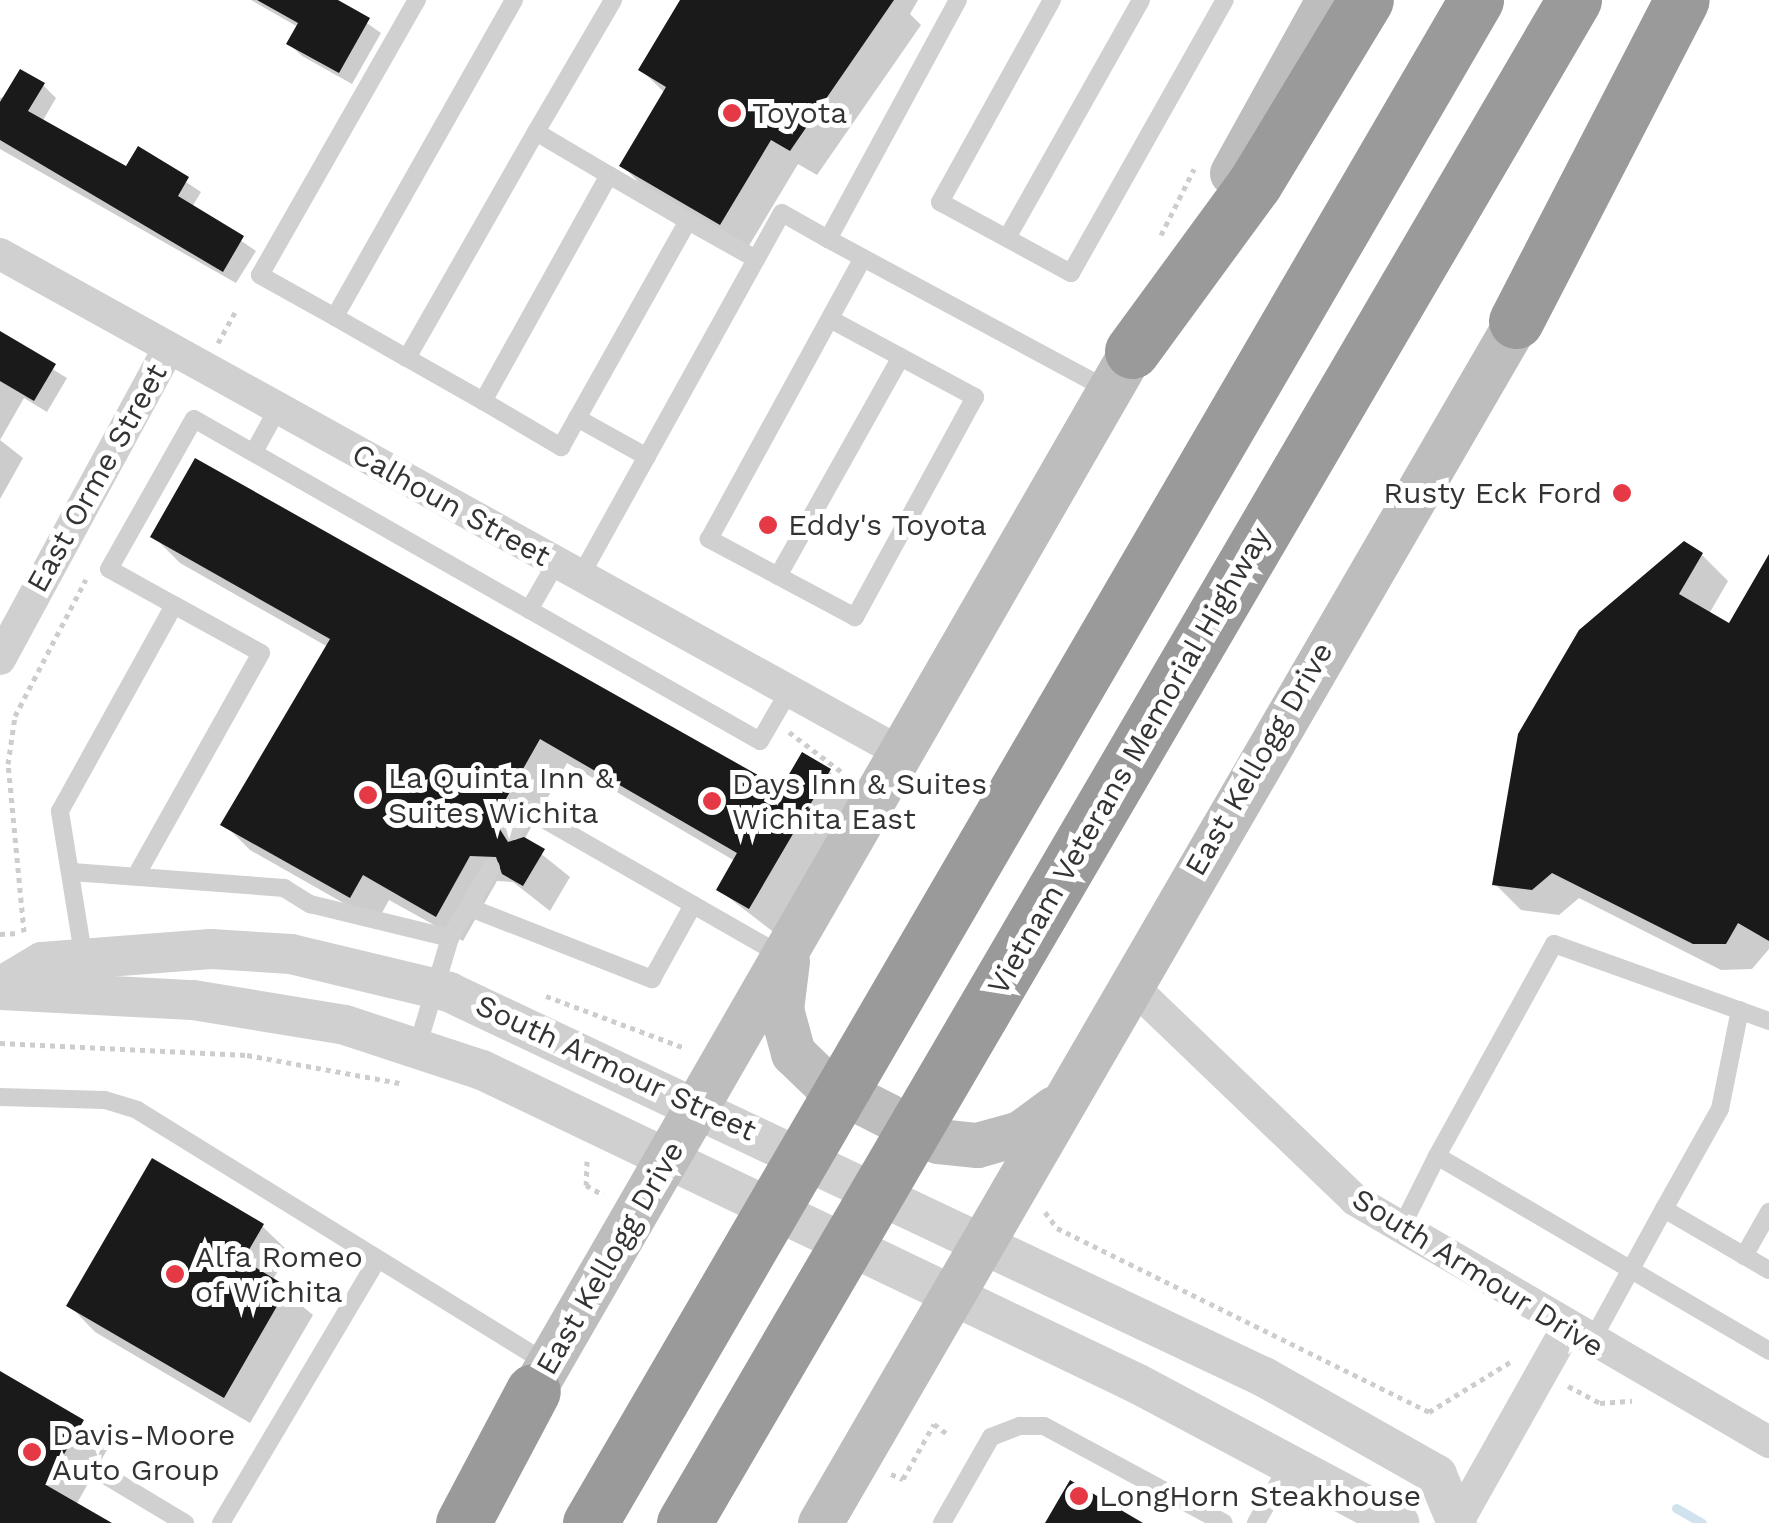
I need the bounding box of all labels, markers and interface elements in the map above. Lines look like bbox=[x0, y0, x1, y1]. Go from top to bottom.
place label: Toyota bbox=[752, 95, 847, 131]
marker: Toyota bbox=[721, 102, 743, 124]
street label: East Orme Street bbox=[19, 357, 175, 599]
street label: Calhoun Street bbox=[346, 436, 556, 574]
place label: Rusty Eck Ford bbox=[1382, 475, 1602, 511]
marker: Rusty Eck Ford bbox=[1611, 482, 1633, 504]
place label: Eddy's Toyota bbox=[788, 507, 987, 543]
marker: Eddy's Toyota bbox=[757, 514, 779, 536]
street label: Vietnam Veterans Memorial Highway bbox=[979, 520, 1279, 1002]
street label: East Kellogg Drive bbox=[1178, 636, 1340, 882]
place label: La Quinta Inn & Suites Wichita bbox=[388, 760, 615, 830]
place label: Days Inn & Suites Wichita East bbox=[732, 766, 987, 836]
marker: La Quinta Inn & Suites Wichita bbox=[357, 784, 379, 806]
marker: Days Inn & Suites Wichita East bbox=[701, 790, 723, 812]
street label: South Armour Street bbox=[469, 987, 763, 1149]
street label: East Kellogg Drive bbox=[529, 1135, 691, 1381]
street label: South Armour Drive bbox=[1345, 1181, 1611, 1365]
place label: Alfa Romeo of Wichita bbox=[195, 1239, 363, 1310]
marker: Alfa Romeo of Wichita bbox=[164, 1263, 186, 1285]
place label: Davis-Moore Auto Group bbox=[52, 1417, 235, 1488]
marker: Davis-Moore Auto Group bbox=[21, 1441, 43, 1463]
place label: LongHorn Steakhouse bbox=[1099, 1478, 1421, 1514]
marker: LongHorn Steakhouse bbox=[1068, 1485, 1090, 1507]

